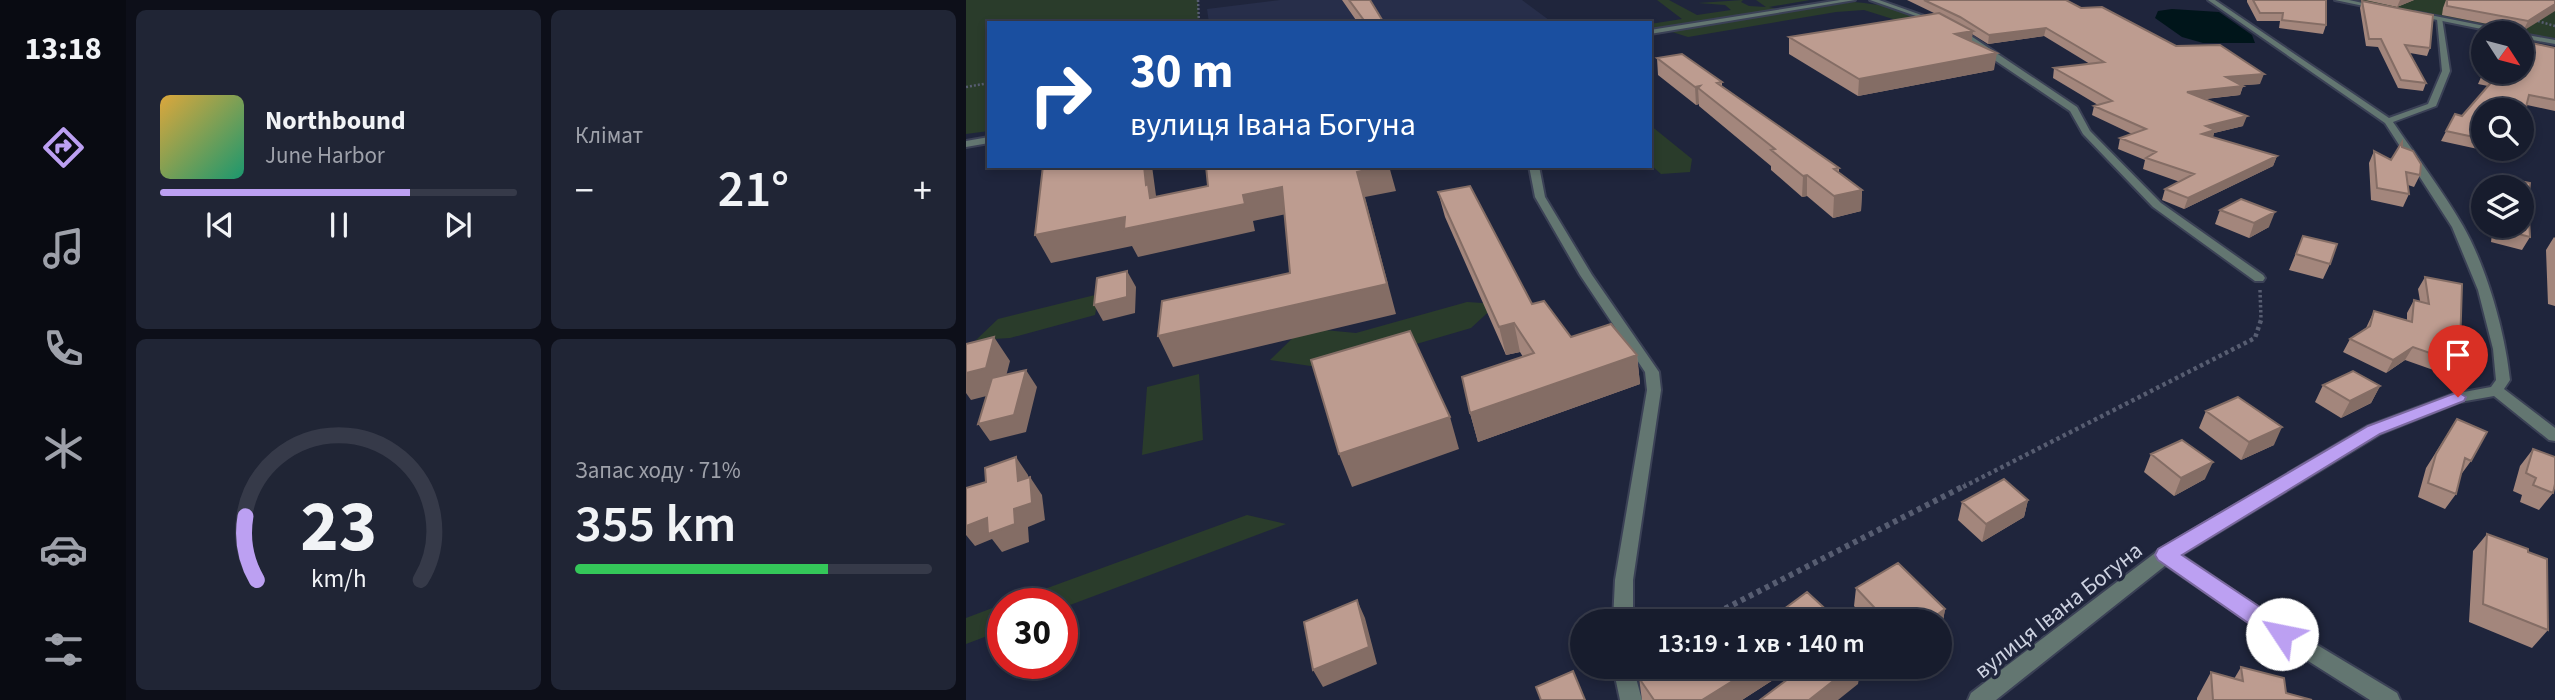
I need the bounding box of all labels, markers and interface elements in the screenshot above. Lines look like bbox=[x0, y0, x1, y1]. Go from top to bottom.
north arrow bbox=[2471, 21, 2534, 84]
map controls bbox=[2471, 21, 2534, 238]
text: 13:18 bbox=[24, 26, 102, 72]
text: 30 m bbox=[1130, 37, 1234, 107]
icon: right bbox=[1015, 49, 1106, 140]
button: search bbox=[2471, 98, 2534, 161]
text: Northbound bbox=[265, 102, 406, 139]
text: вулиця Івана Богуна bbox=[1130, 102, 1416, 148]
text: Клімат bbox=[575, 119, 643, 152]
icon: directions bbox=[39, 123, 88, 172]
text: June Harbor bbox=[265, 139, 385, 172]
text: 21° bbox=[718, 153, 789, 227]
text: − bbox=[575, 164, 594, 218]
text: + bbox=[913, 164, 932, 218]
button: layers bbox=[2471, 175, 2534, 238]
icon: previous bbox=[201, 206, 239, 244]
icon: pause bbox=[320, 206, 358, 244]
icon: next bbox=[439, 206, 477, 244]
icon: music bbox=[39, 224, 88, 273]
icon: phone bbox=[39, 324, 88, 373]
pin bbox=[2428, 325, 2488, 397]
icon: arrive bbox=[2439, 336, 2477, 374]
icon: climate bbox=[39, 424, 88, 473]
text: Запас ходу · 71% bbox=[575, 454, 741, 487]
text: 23 bbox=[300, 476, 377, 580]
text: 355 km bbox=[575, 488, 736, 562]
icon: car bbox=[39, 525, 88, 574]
street label: вулиця Івана Богуна bbox=[1967, 534, 2149, 687]
text: km/h bbox=[311, 561, 366, 597]
speed limit sign: 30 bbox=[987, 588, 1078, 679]
position arrow bbox=[2245, 597, 2319, 671]
icon: filters bbox=[39, 625, 88, 674]
text: 13:19 · 1 хв · 140 m bbox=[1657, 625, 1865, 662]

